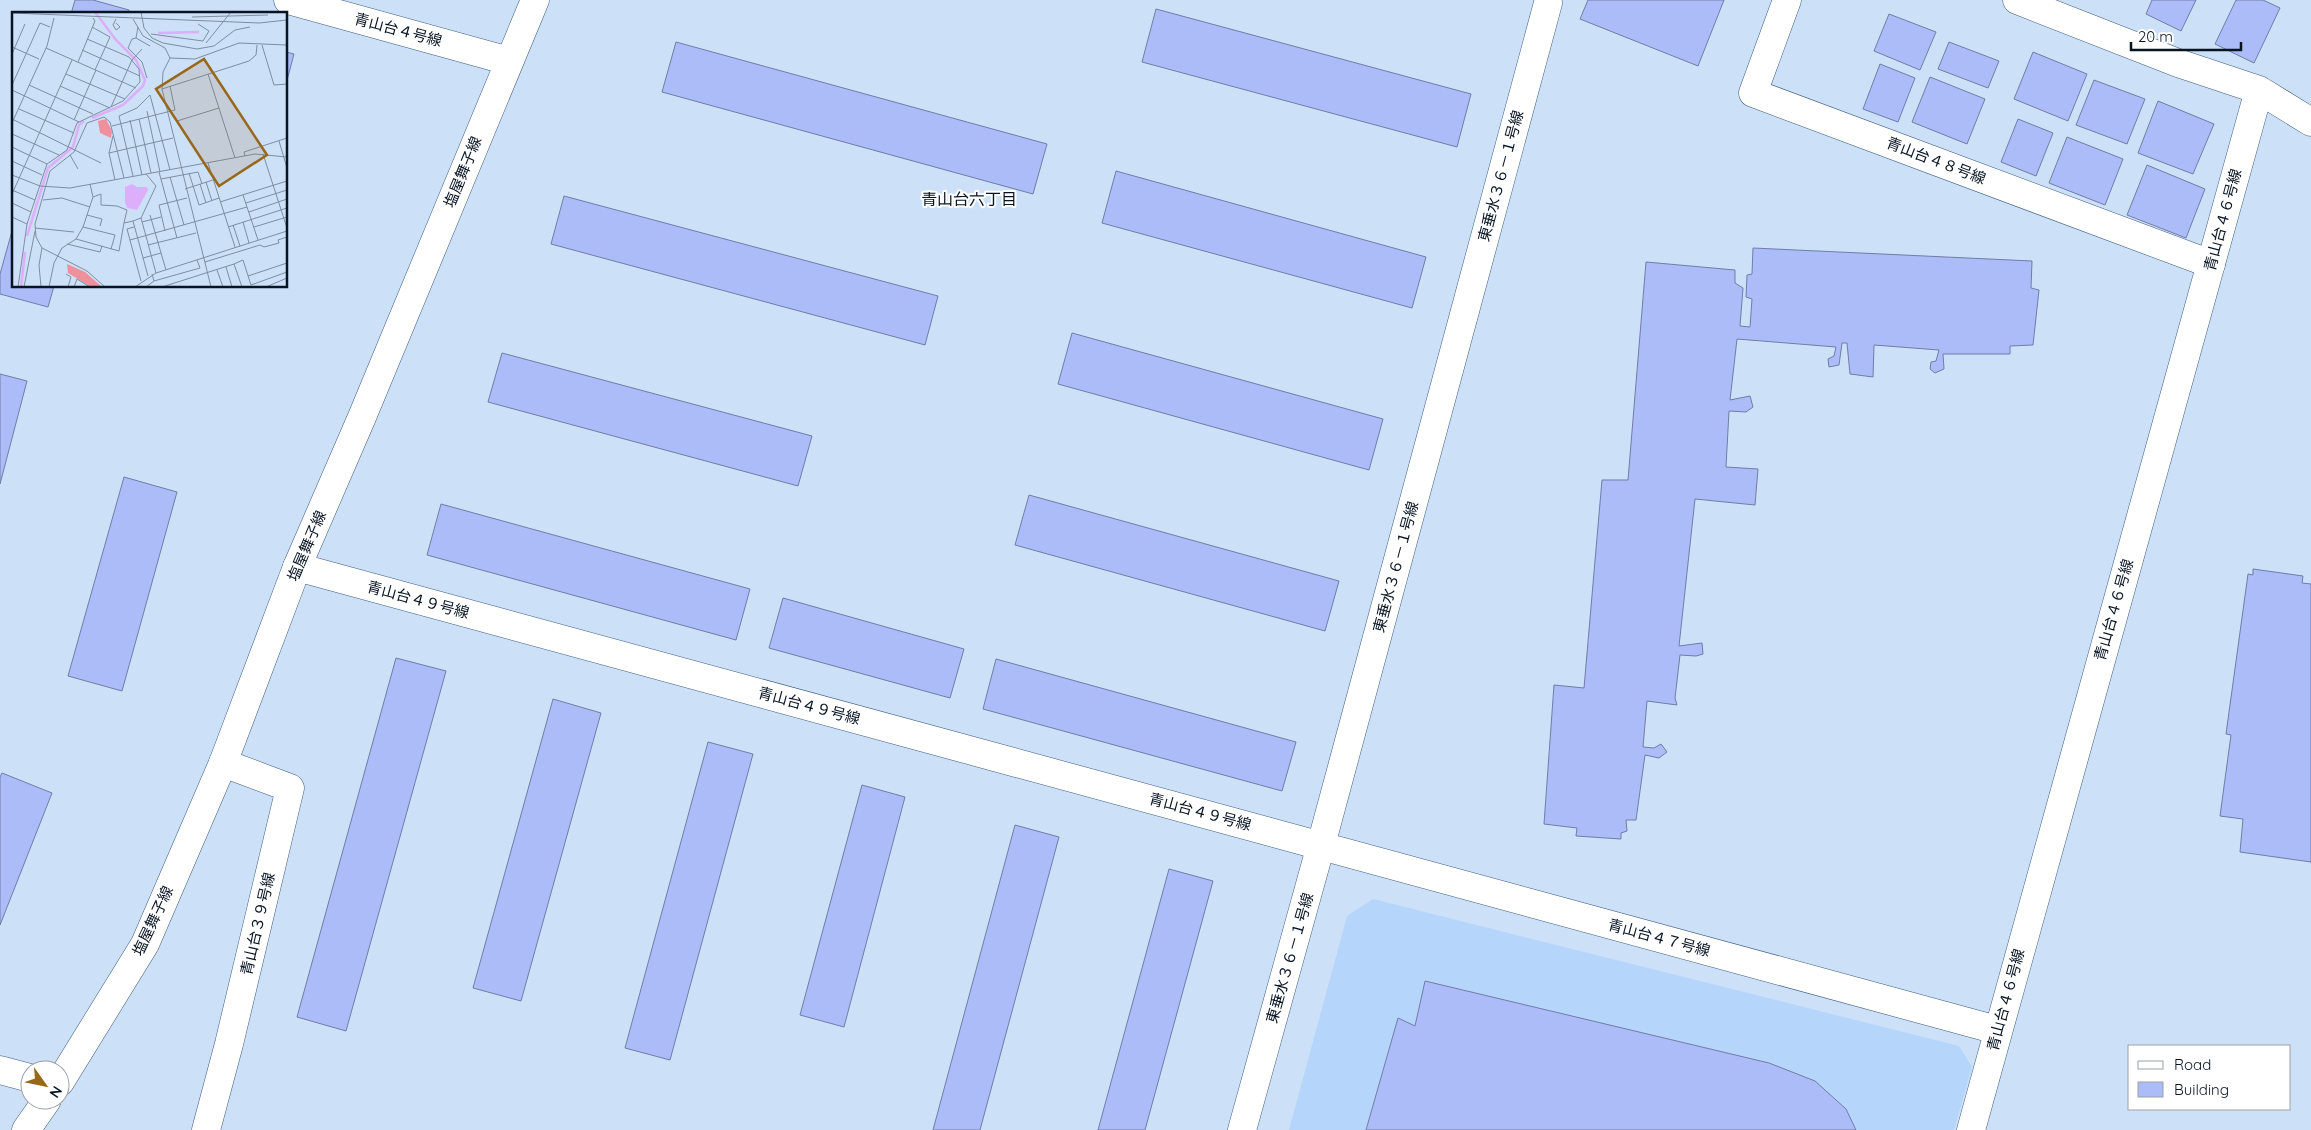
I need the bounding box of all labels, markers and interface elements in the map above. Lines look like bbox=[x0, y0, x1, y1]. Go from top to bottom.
street label: 青山台４号線 bbox=[352, 9, 444, 50]
inset map bbox=[12, 12, 288, 288]
scale bar bbox=[2131, 20, 2241, 52]
text: 20 m bbox=[2138, 27, 2173, 46]
street label: 東垂水３６－１号線 bbox=[1474, 108, 1527, 244]
street label: 塩屋舞子線 bbox=[440, 133, 485, 210]
street label: 青山台４８号線 bbox=[1884, 133, 1989, 188]
street label: 青山台４６号線 bbox=[2200, 167, 2245, 273]
district label: 青山台六丁目 bbox=[921, 189, 1017, 209]
street label: 東垂水３６－１号線 bbox=[1369, 499, 1422, 635]
street label: 塩屋舞子線 bbox=[283, 508, 330, 584]
street label: 青山台４６号線 bbox=[2090, 557, 2137, 663]
street label: 青山台４９号線 bbox=[365, 577, 471, 622]
street label: 青山台４９号線 bbox=[756, 683, 862, 728]
street label: 青山台４９号線 bbox=[1147, 789, 1253, 834]
street label: 青山台３９号線 bbox=[236, 871, 279, 977]
street label: 塩屋舞子線 bbox=[128, 883, 177, 959]
street label: 東垂水３６－１号線 bbox=[1262, 890, 1317, 1025]
street label: 青山台４７号線 bbox=[1606, 915, 1712, 960]
street label: 青山台４６号線 bbox=[1983, 947, 2028, 1053]
legend bbox=[2128, 1045, 2291, 1110]
text: Road bbox=[2174, 1055, 2211, 1074]
north arrow bbox=[20, 1060, 70, 1110]
text: Building bbox=[2174, 1080, 2229, 1099]
text: N bbox=[46, 1083, 66, 1101]

